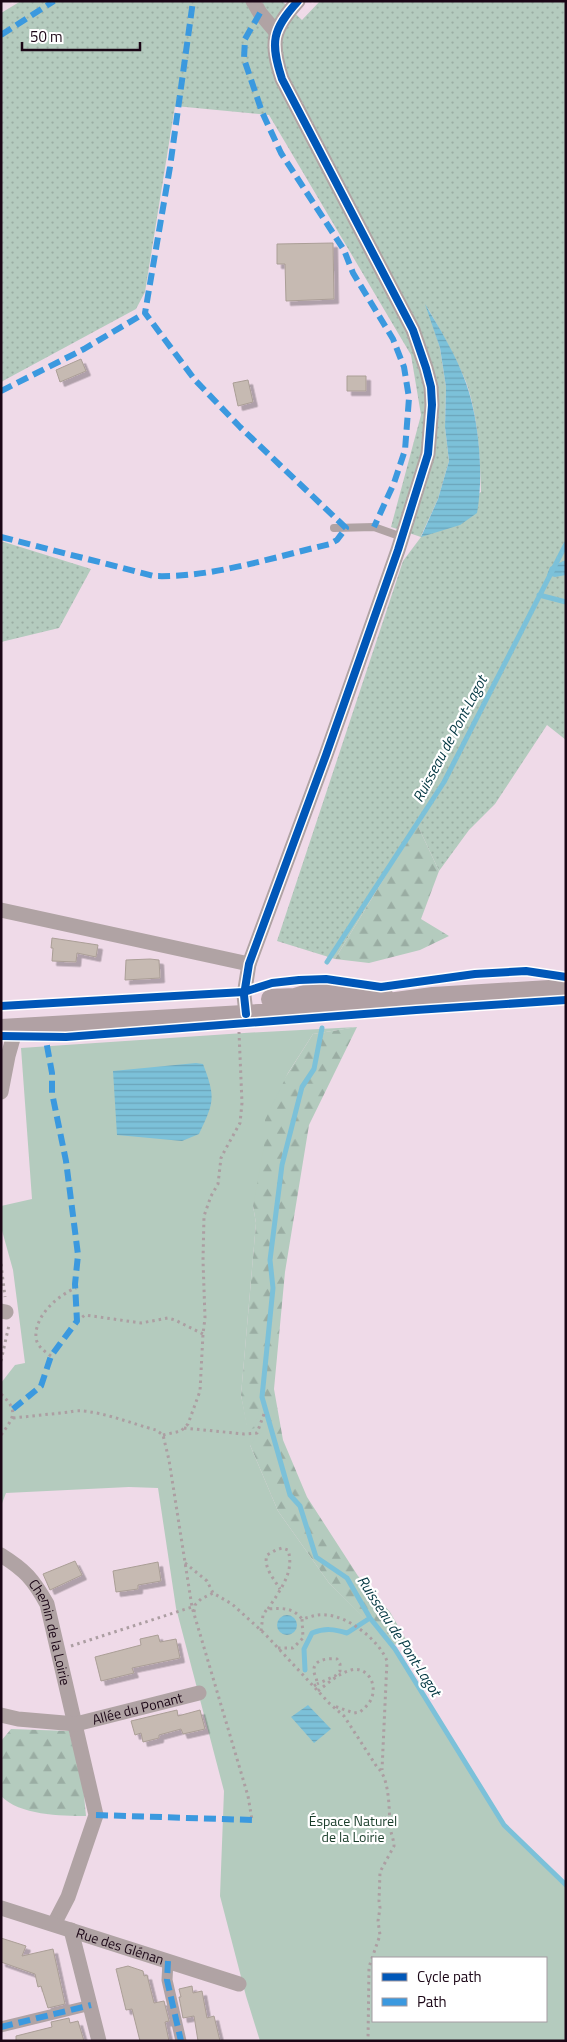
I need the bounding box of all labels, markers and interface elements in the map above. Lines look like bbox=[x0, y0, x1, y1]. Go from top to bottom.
scale bar bbox=[22, 20, 140, 52]
text: 50 m bbox=[30, 25, 63, 48]
water label: Ruisseau de Pont-Lagot bbox=[407, 670, 494, 806]
water label: Ruisseau de Pont-Lagot bbox=[352, 1571, 448, 1703]
street label: Chemin de la Loirie bbox=[24, 1574, 77, 1687]
street label: Allée du Ponant bbox=[90, 1687, 185, 1730]
park label: Éspace Naturel de la Loirie bbox=[309, 1810, 397, 1847]
street label: Rue des Glénan bbox=[74, 1922, 167, 1969]
legend bbox=[372, 1957, 547, 2022]
text: Cycle path bbox=[417, 1965, 482, 1988]
text: Path bbox=[417, 1990, 447, 2013]

